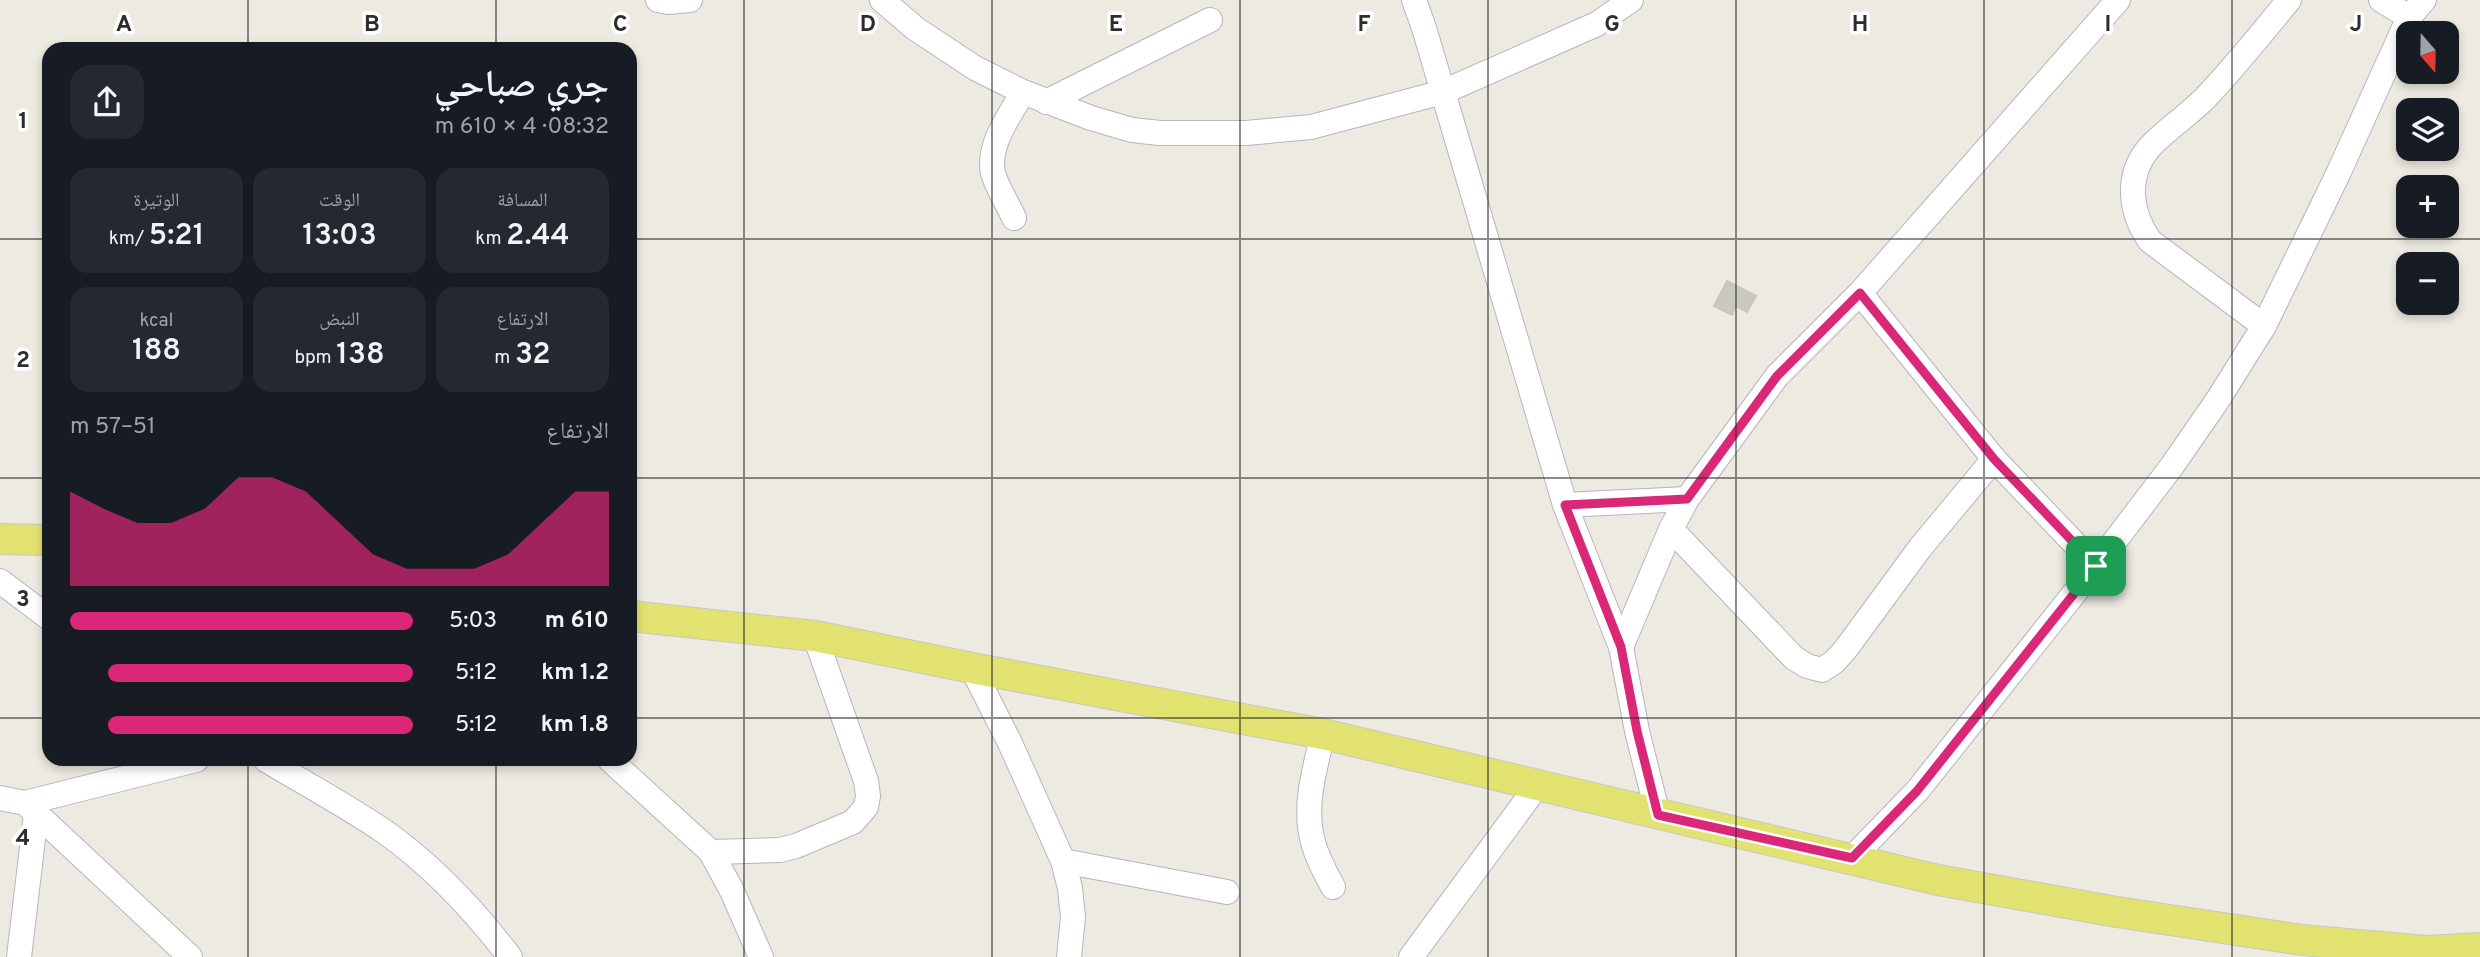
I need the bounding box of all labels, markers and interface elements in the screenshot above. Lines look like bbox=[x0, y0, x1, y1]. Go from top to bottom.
text: A bbox=[116, 11, 132, 40]
text: B bbox=[364, 11, 380, 40]
text: C bbox=[613, 11, 627, 40]
text: D bbox=[860, 11, 876, 40]
text: E bbox=[1109, 11, 1123, 40]
text: F bbox=[1357, 11, 1371, 40]
text: G bbox=[1604, 11, 1620, 40]
text: H bbox=[1852, 11, 1868, 40]
text: I bbox=[2105, 11, 2111, 40]
text: J bbox=[2350, 11, 2362, 40]
north arrow bbox=[2396, 21, 2459, 84]
map controls bbox=[2396, 21, 2459, 315]
text: جري صباحي bbox=[434, 62, 609, 111]
button: share bbox=[70, 65, 144, 139]
button: layers bbox=[2396, 98, 2459, 161]
text: 1 bbox=[18, 108, 28, 137]
text: 08:32 · 4 × 610 m bbox=[435, 113, 609, 142]
button: + bbox=[2396, 175, 2459, 238]
text: الوتيرة bbox=[133, 189, 180, 213]
text: الوقت bbox=[319, 189, 360, 213]
text: المسافة bbox=[497, 189, 548, 213]
text: 5:21 bbox=[149, 218, 204, 255]
text: 13:03 bbox=[302, 218, 377, 255]
text: 2.44 bbox=[506, 218, 570, 255]
text: /km bbox=[109, 227, 149, 251]
text: km bbox=[475, 227, 506, 251]
button: − bbox=[2396, 252, 2459, 315]
text: النبض bbox=[319, 308, 360, 332]
text: الارتفاع bbox=[497, 308, 548, 332]
text: kcal bbox=[140, 309, 173, 333]
text: 188 bbox=[132, 333, 181, 370]
text: 138 bbox=[336, 337, 385, 374]
text: 32 bbox=[515, 337, 551, 374]
text: bpm bbox=[294, 346, 336, 370]
text: m bbox=[494, 346, 515, 370]
text: 2 bbox=[16, 347, 30, 376]
text: 51–57 m bbox=[70, 413, 156, 442]
text: الارتفاع bbox=[546, 418, 609, 447]
pin bbox=[2066, 536, 2126, 596]
icon: arrive bbox=[2077, 547, 2115, 585]
text: 3 bbox=[16, 586, 30, 615]
text: 5:03 bbox=[449, 607, 497, 636]
text: 610 m bbox=[545, 607, 609, 636]
text: 5:12 bbox=[455, 659, 497, 688]
text: 1.2 km bbox=[541, 659, 609, 688]
text: 5:12 bbox=[455, 711, 497, 740]
text: 1.8 km bbox=[541, 711, 609, 740]
text: 4 bbox=[16, 825, 30, 854]

